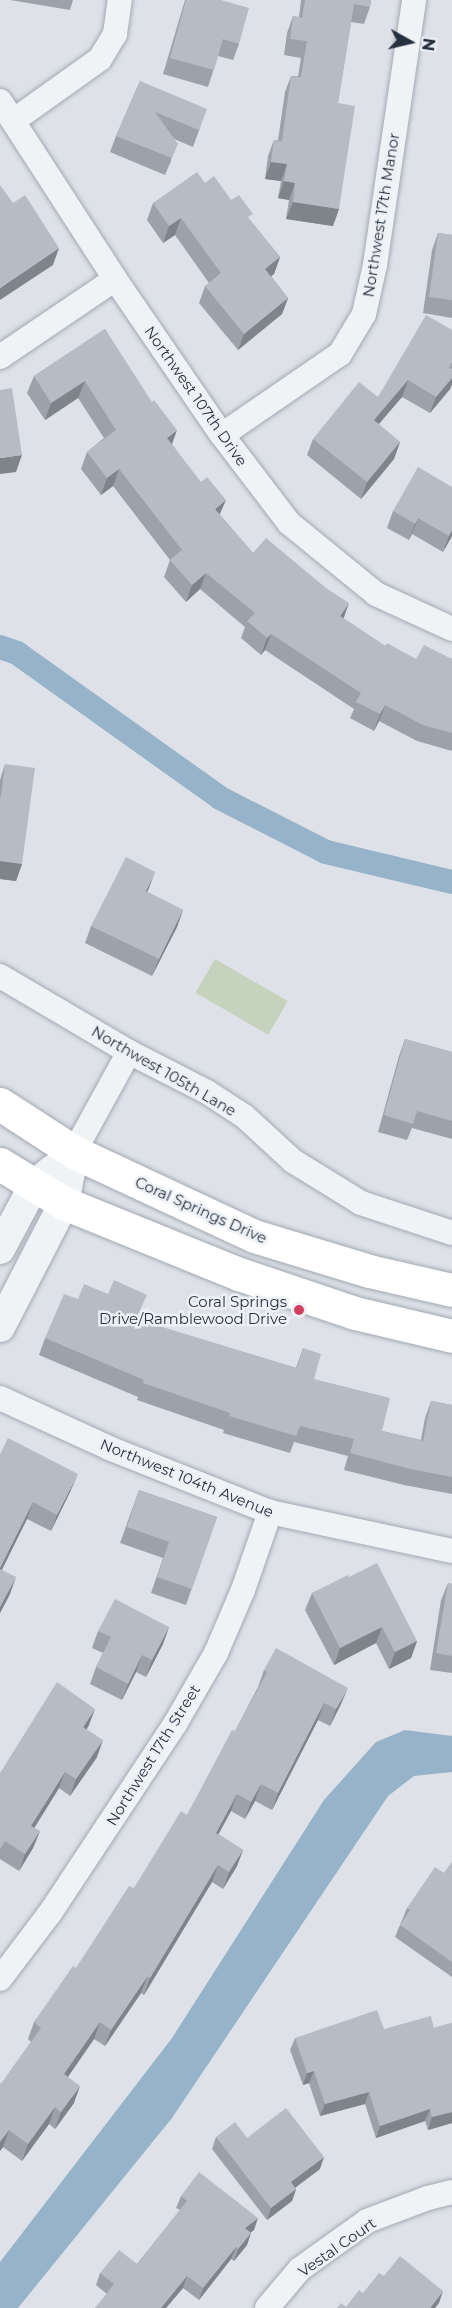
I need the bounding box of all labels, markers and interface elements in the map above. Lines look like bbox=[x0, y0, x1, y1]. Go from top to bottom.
north arrow bbox=[380, 12, 440, 72]
text: N bbox=[418, 37, 439, 52]
street label: Northwest 17th Manor bbox=[359, 132, 403, 298]
street label: Northwest 107th Drive bbox=[141, 323, 251, 469]
street label: Northwest 105th Lane bbox=[88, 1022, 240, 1120]
street label: Coral Springs Drive bbox=[132, 1173, 270, 1247]
place label: Coral Springs Drive/Ramblewood Drive bbox=[99, 1292, 287, 1327]
marker: Coral Springs Drive/Ramblewood Drive bbox=[292, 1303, 306, 1317]
street label: Northwest 104th Avenue bbox=[98, 1435, 276, 1521]
street label: Northwest 17th Street bbox=[102, 1681, 204, 1829]
street label: Vestal Court bbox=[295, 2214, 379, 2280]

